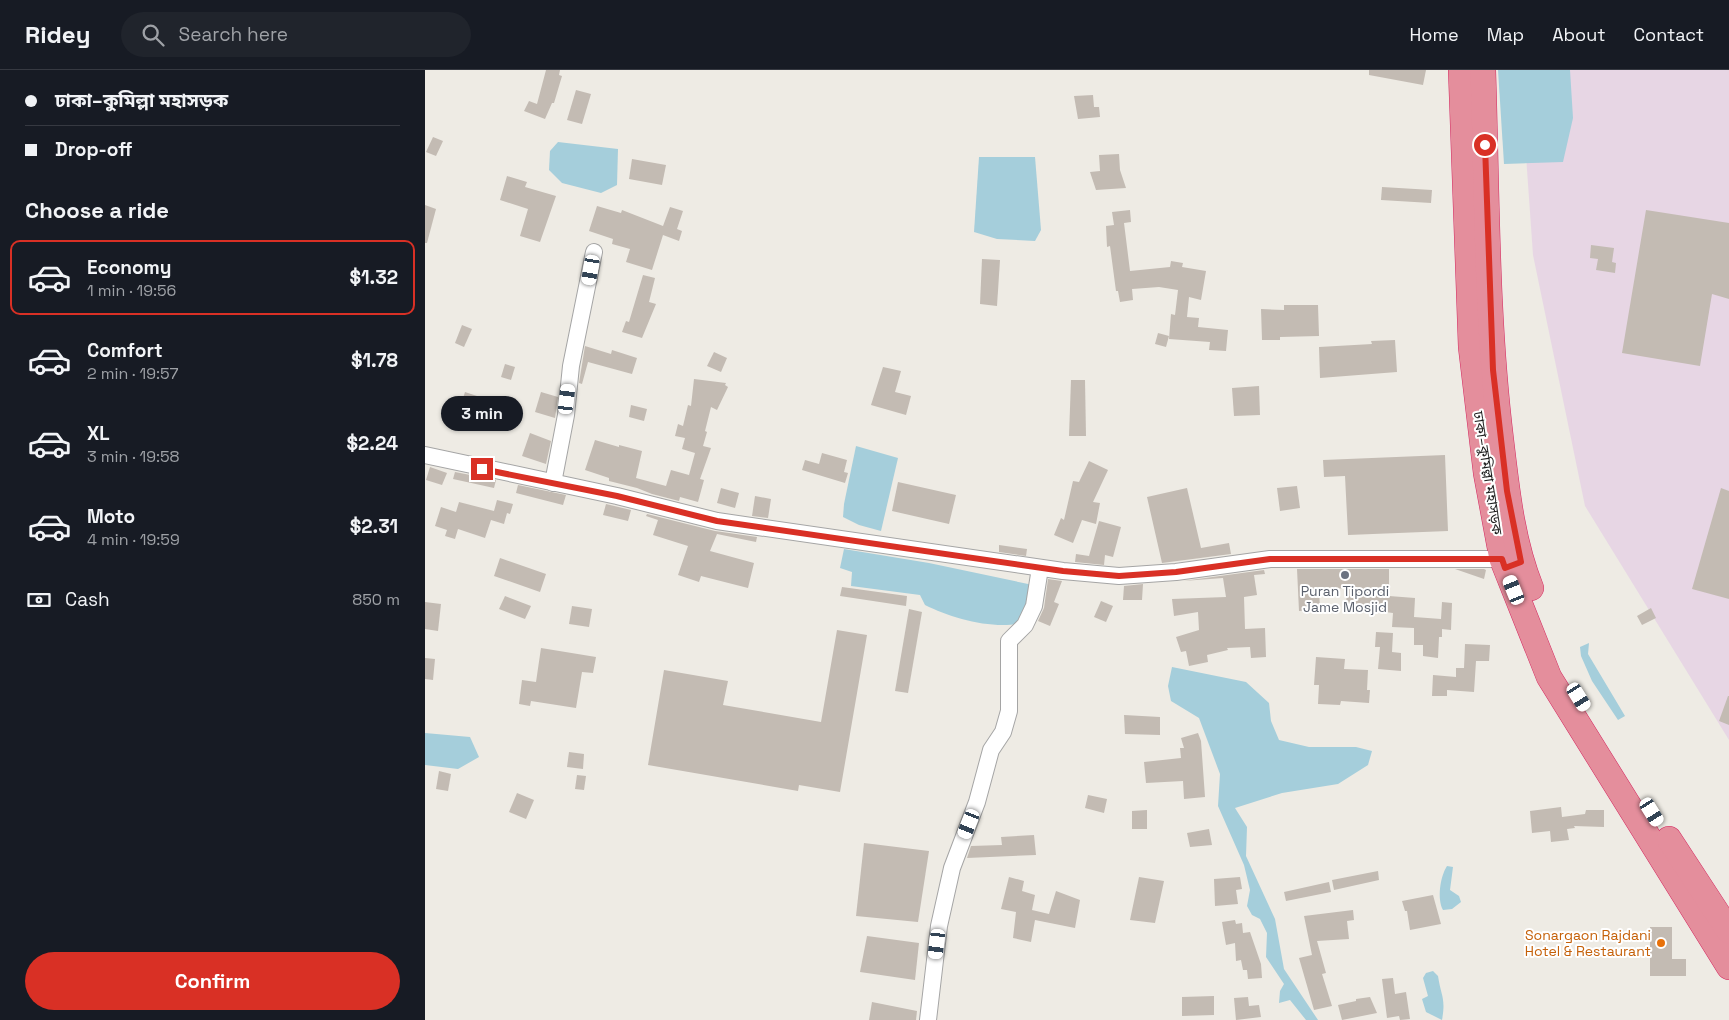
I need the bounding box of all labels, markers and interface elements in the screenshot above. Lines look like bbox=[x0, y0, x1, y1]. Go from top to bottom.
search box bbox=[121, 12, 471, 57]
text: Ridey bbox=[25, 19, 91, 50]
icon: search bbox=[139, 21, 167, 49]
text: Search here bbox=[179, 22, 288, 47]
text: Home bbox=[1410, 23, 1459, 46]
text: Map bbox=[1487, 23, 1524, 46]
text: About bbox=[1552, 23, 1606, 46]
text: Contact bbox=[1634, 23, 1704, 46]
text: ঢাকা–কুমিল্লা মহাসড়ক bbox=[55, 88, 228, 113]
route start bbox=[1474, 134, 1496, 156]
text: Drop-off bbox=[55, 137, 133, 162]
text: Choose a ride bbox=[25, 196, 169, 224]
car bbox=[581, 254, 600, 286]
icon: car bbox=[27, 255, 72, 300]
text: Economy bbox=[87, 255, 171, 280]
text: $1.32 bbox=[349, 265, 398, 290]
text: 1 min · 19:56 bbox=[87, 280, 176, 301]
icon: car bbox=[27, 338, 72, 383]
text: Comfort bbox=[87, 338, 163, 363]
text: $1.78 bbox=[351, 348, 398, 373]
text: 2 min · 19:57 bbox=[87, 363, 178, 384]
car bbox=[557, 383, 576, 415]
callout: 3 min bbox=[441, 396, 523, 432]
text: 3 min bbox=[461, 403, 503, 424]
street label: ঢাকা–কুমিল্লা মহাসড়ক bbox=[1469, 409, 1507, 537]
icon: car bbox=[27, 421, 72, 466]
text: XL bbox=[87, 421, 110, 446]
text: $2.24 bbox=[346, 431, 398, 456]
text: 3 min · 19:58 bbox=[87, 446, 180, 467]
route end bbox=[471, 458, 493, 480]
icon: car bbox=[27, 504, 72, 549]
text: Moto bbox=[87, 504, 135, 529]
text: $2.31 bbox=[350, 514, 398, 539]
text: 4 min · 19:59 bbox=[87, 529, 180, 550]
marker: Puran Tipordi Jame Mosjid bbox=[1339, 569, 1351, 581]
car bbox=[1501, 573, 1526, 607]
place label: Puran Tipordi Jame Mosjid bbox=[1301, 582, 1389, 616]
icon: cash bbox=[25, 586, 53, 614]
text: Cash bbox=[65, 587, 110, 612]
text: 850 m bbox=[352, 589, 400, 610]
car bbox=[1564, 680, 1593, 714]
car bbox=[1637, 795, 1666, 829]
car bbox=[956, 807, 981, 841]
place label: Sonargaon Rajdani Hotel & Restaurant bbox=[1525, 926, 1651, 960]
car bbox=[927, 928, 946, 960]
marker: Sonargaon Rajdani Hotel & Restaurant bbox=[1655, 937, 1667, 949]
button: Confirm bbox=[25, 952, 400, 1010]

